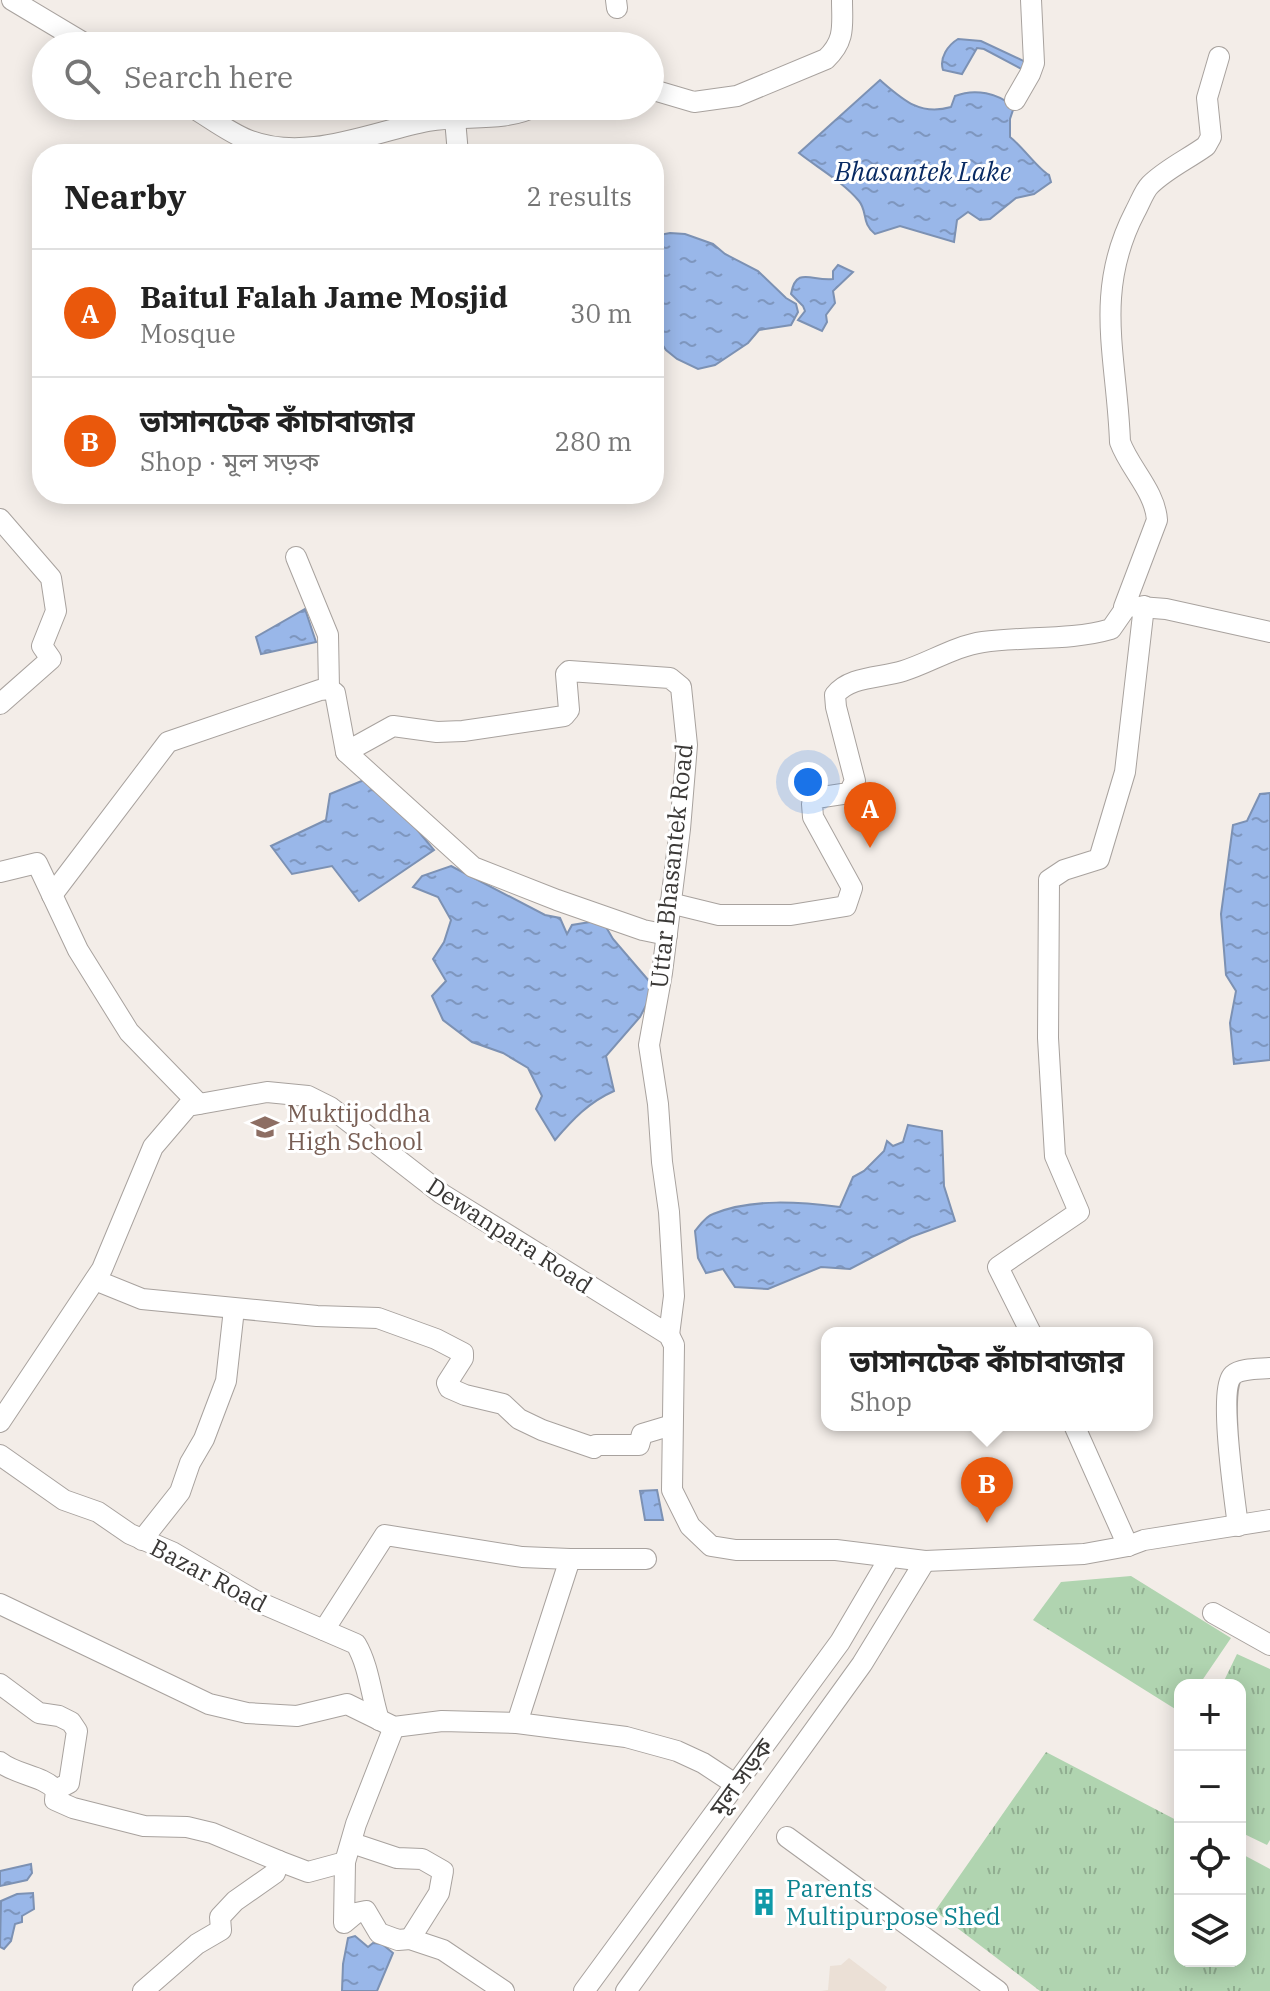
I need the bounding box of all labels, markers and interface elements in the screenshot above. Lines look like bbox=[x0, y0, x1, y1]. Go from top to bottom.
search box bbox=[32, 32, 664, 120]
icon: search bbox=[60, 54, 104, 98]
text: Search here bbox=[124, 57, 293, 96]
water label: Bhasantek Lake bbox=[834, 154, 1012, 188]
text: Nearby bbox=[64, 174, 186, 218]
text: 2 results bbox=[526, 179, 632, 213]
text: Baitul Falah Jame Mosjid bbox=[140, 277, 508, 316]
text: A bbox=[81, 296, 99, 330]
text: 30 m bbox=[570, 296, 632, 330]
text: Mosque bbox=[140, 316, 236, 350]
text: ভাসানটেক কাঁচাবাজার bbox=[140, 401, 415, 440]
text: B bbox=[81, 424, 99, 458]
text: 280 m bbox=[554, 424, 632, 458]
text: Shop · মূল সড়ক bbox=[140, 444, 319, 478]
street label: Uttar Bhasantek Road bbox=[642, 742, 700, 990]
your location bbox=[788, 762, 828, 802]
pin: A bbox=[844, 782, 896, 848]
place label: Muktijoddha High School bbox=[287, 1097, 431, 1157]
school or university icon: Muktijoddha High School bbox=[250, 1112, 280, 1142]
street label: Dewanpara Road bbox=[421, 1169, 599, 1301]
popup bbox=[821, 1327, 1153, 1431]
text: ভাসানটেক কাঁচাবাজার bbox=[850, 1341, 1124, 1380]
text: Shop bbox=[850, 1384, 912, 1418]
pin: B bbox=[961, 1457, 1013, 1523]
street label: Bazar Road bbox=[145, 1531, 273, 1619]
map controls bbox=[1174, 1679, 1246, 1967]
button: + bbox=[1174, 1679, 1246, 1751]
street label: মূল সড়ক bbox=[701, 1731, 781, 1823]
button: − bbox=[1174, 1751, 1246, 1823]
button: locate bbox=[1174, 1823, 1246, 1895]
place label: Parents Multipurpose Shed bbox=[786, 1872, 1001, 1932]
building icon: Parents Multipurpose Shed bbox=[749, 1887, 779, 1917]
button: layers bbox=[1174, 1895, 1246, 1967]

